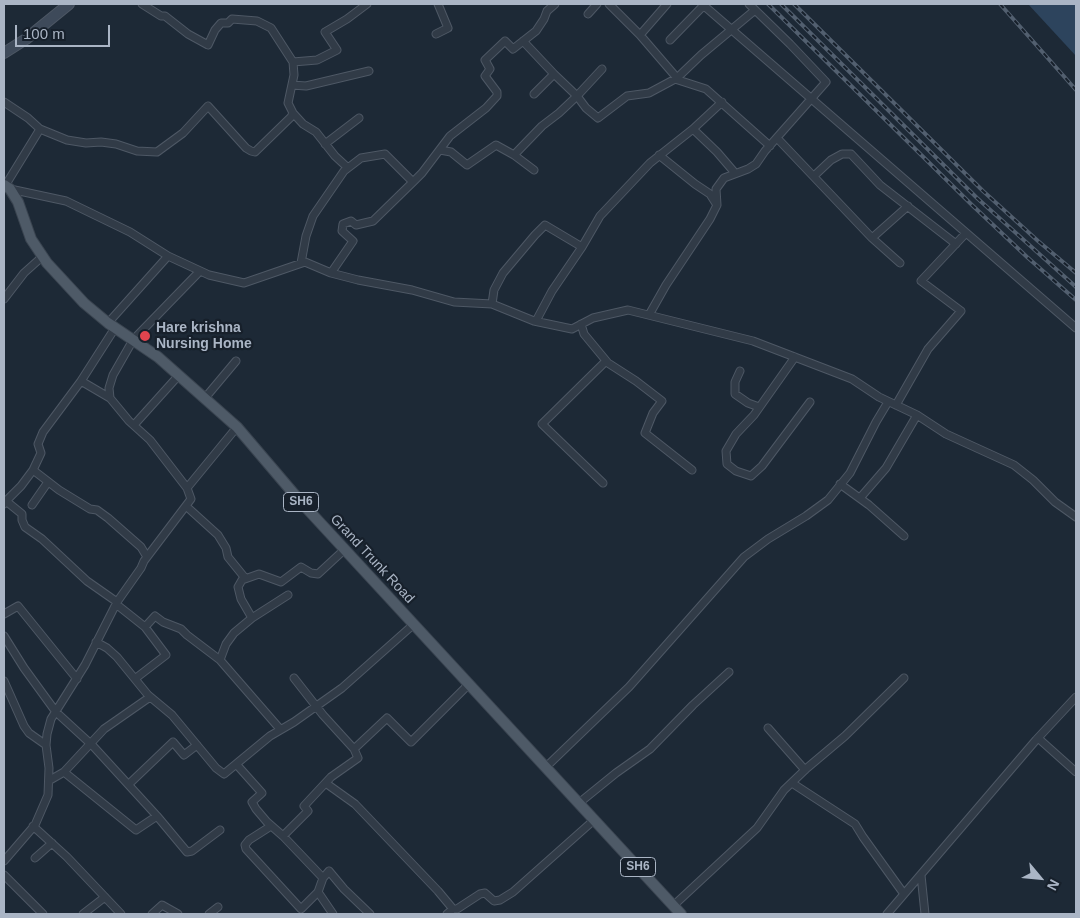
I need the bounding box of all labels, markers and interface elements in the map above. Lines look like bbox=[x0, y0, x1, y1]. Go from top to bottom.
scale bar bbox=[18, 15, 112, 47]
text: 100 m bbox=[23, 25, 65, 42]
place label: Hare krishna Nursing Home bbox=[156, 320, 252, 352]
marker: Hare krishna Nursing Home bbox=[138, 329, 152, 343]
road number: SH6 bbox=[284, 492, 318, 512]
street label: Grand Trunk Road bbox=[326, 511, 418, 607]
north arrow bbox=[1015, 853, 1065, 903]
road number: SH6 bbox=[620, 858, 656, 876]
text: N bbox=[1044, 877, 1063, 893]

